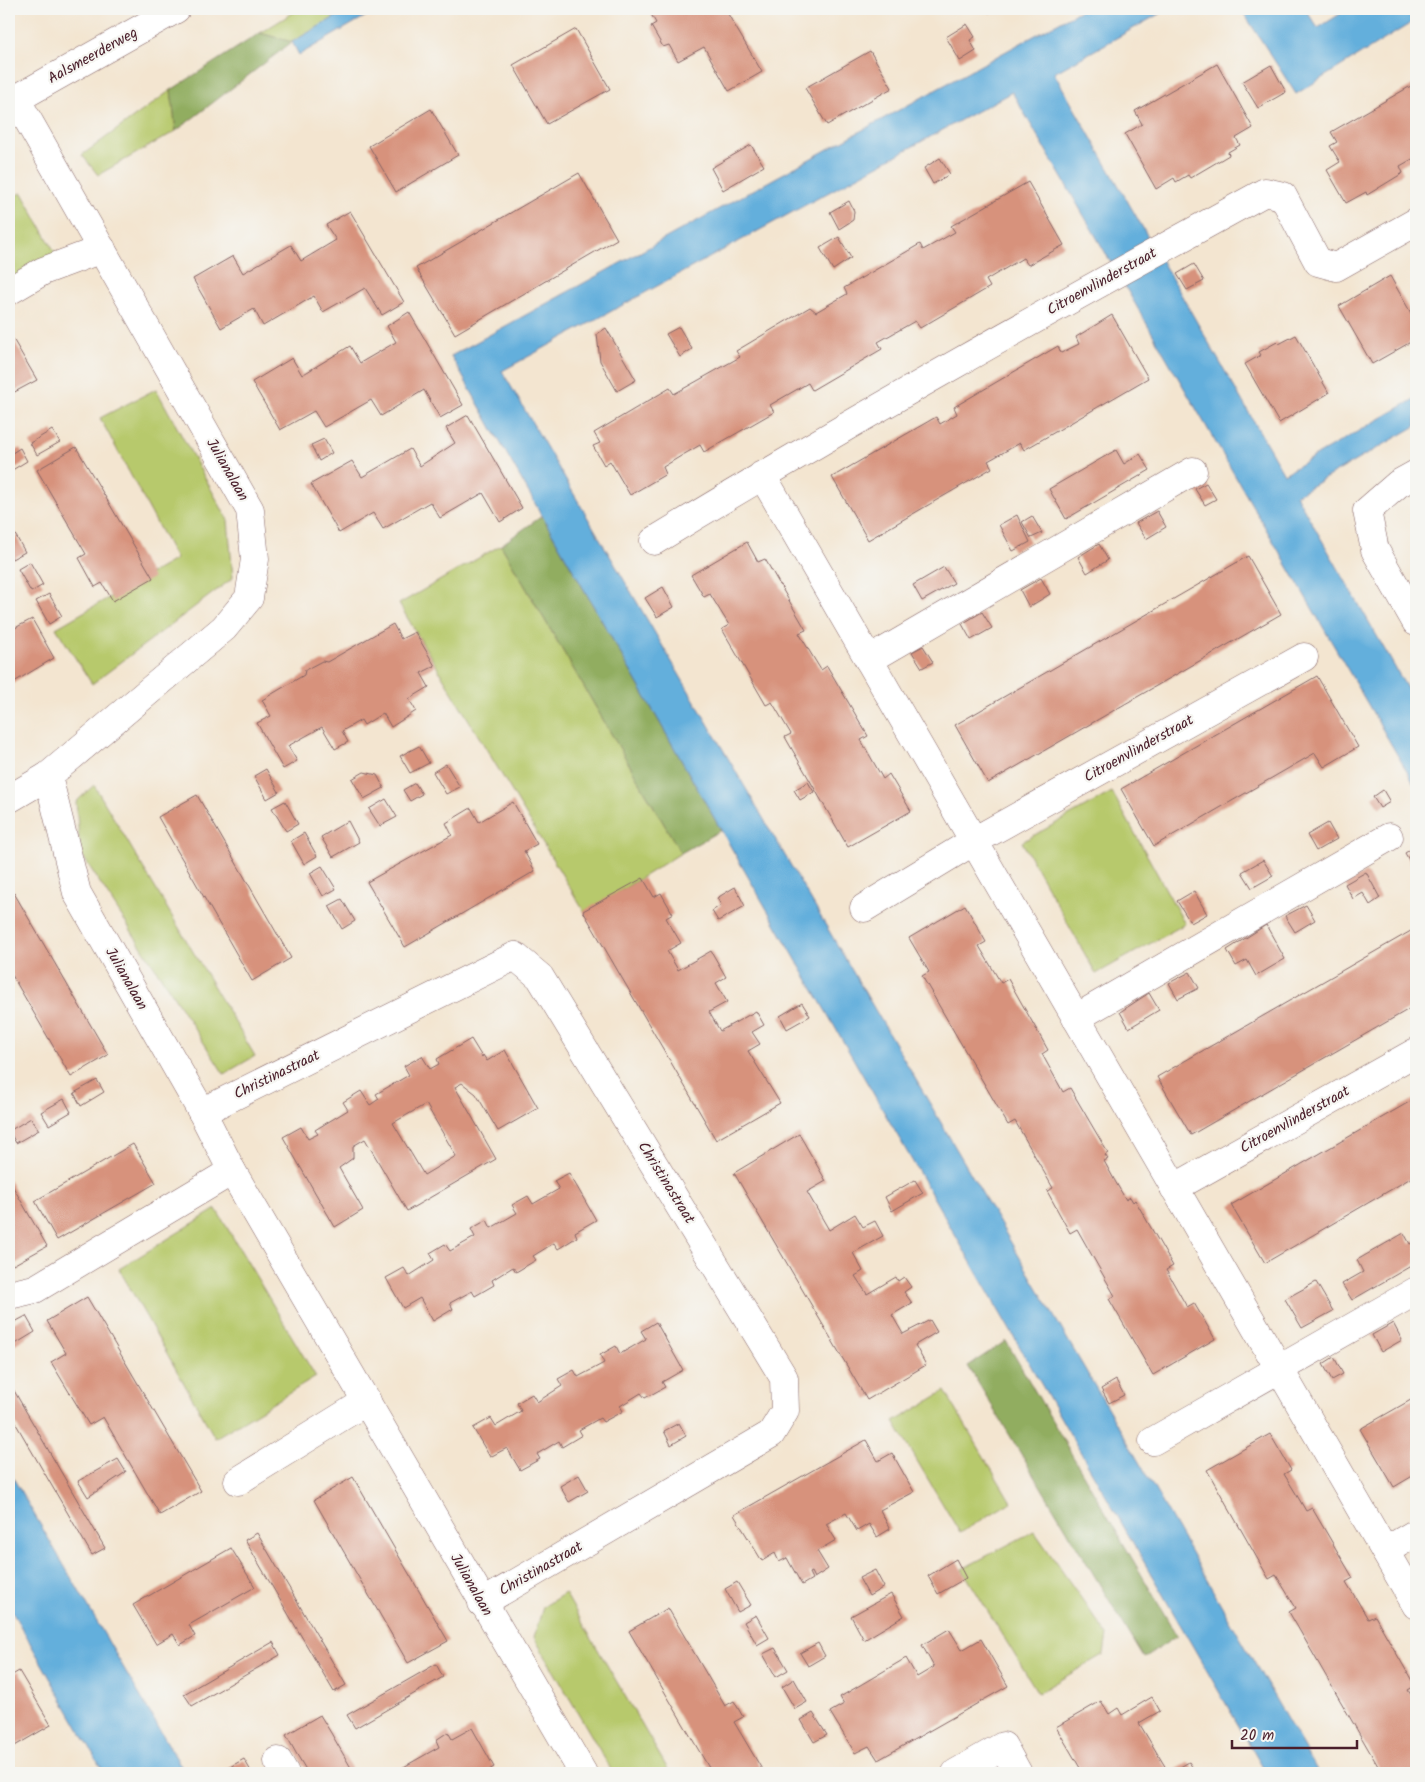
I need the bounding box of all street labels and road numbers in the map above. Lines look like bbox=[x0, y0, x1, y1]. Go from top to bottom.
street label: Aalsmeerderweg bbox=[44, 21, 142, 91]
street label: Citroenvlinderstraat bbox=[1043, 242, 1162, 322]
street label: Julianalaan bbox=[199, 434, 255, 506]
street label: Citroenvlinderstraat bbox=[1080, 709, 1199, 789]
street label: Julianalaan bbox=[98, 943, 154, 1015]
street label: Christinastraat bbox=[230, 1044, 324, 1106]
street label: Citroenvlinderstraat bbox=[1236, 1080, 1355, 1160]
street label: Christinastraat bbox=[631, 1137, 701, 1229]
street label: Christinastraat bbox=[495, 1535, 588, 1603]
street label: Julianalaan bbox=[443, 1549, 499, 1621]

